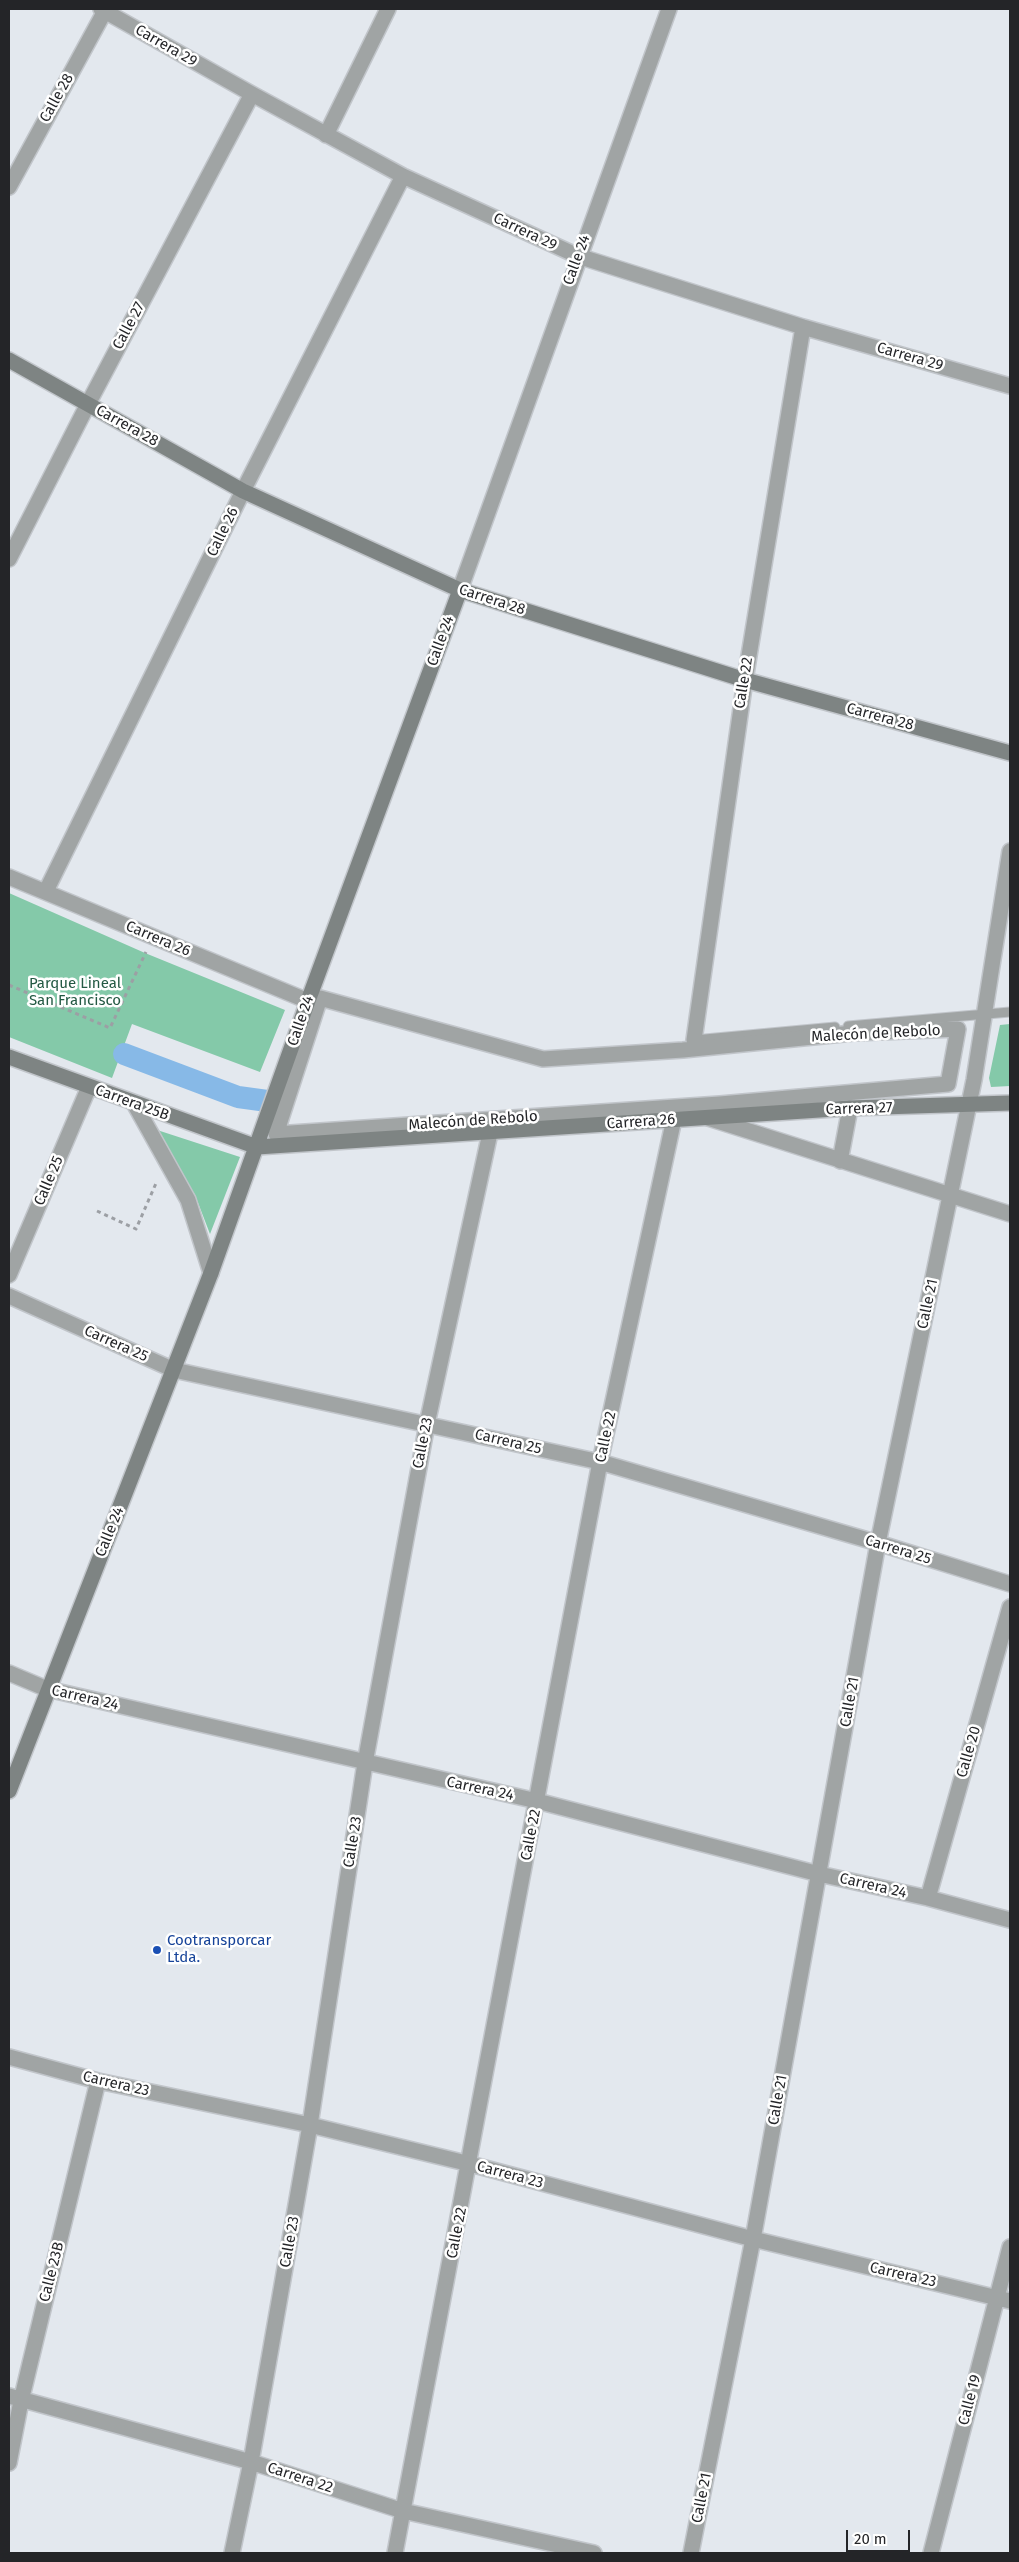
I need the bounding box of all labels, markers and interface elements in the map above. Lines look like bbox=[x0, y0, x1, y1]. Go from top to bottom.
street label: Carrera 29 bbox=[132, 21, 200, 71]
street label: Calle 28 bbox=[36, 71, 78, 125]
street label: Carrera 29 bbox=[490, 209, 560, 255]
street label: Calle 24 bbox=[560, 232, 594, 288]
street label: Calle 27 bbox=[109, 299, 149, 353]
street label: Carrera 29 bbox=[875, 339, 945, 375]
street label: Carrera 28 bbox=[93, 401, 161, 451]
street label: Calle 26 bbox=[203, 504, 243, 560]
street label: Carrera 28 bbox=[457, 581, 527, 619]
street label: Calle 24 bbox=[424, 613, 458, 669]
street label: Calle 22 bbox=[731, 656, 757, 710]
street label: Carrera 28 bbox=[844, 699, 916, 735]
street label: Carrera 26 bbox=[123, 917, 193, 961]
park label: Parque Lineal San Francisco bbox=[29, 975, 121, 1010]
street label: Calle 24 bbox=[284, 993, 318, 1049]
street label: Malecón de Rebolo bbox=[811, 1022, 941, 1046]
street label: Carrera 25B bbox=[93, 1081, 171, 1125]
street label: Carrera 27 bbox=[825, 1099, 893, 1119]
street label: Malecón de Rebolo bbox=[408, 1108, 538, 1134]
street label: Carrera 26 bbox=[606, 1111, 676, 1133]
street label: Calle 25 bbox=[31, 1154, 67, 1208]
street label: Calle 21 bbox=[914, 1277, 942, 1331]
street label: Carrera 25 bbox=[81, 1322, 151, 1366]
street label: Calle 22 bbox=[592, 1410, 620, 1464]
street label: Calle 23 bbox=[409, 1416, 437, 1470]
street label: Carrera 25 bbox=[473, 1426, 543, 1458]
street label: Calle 24 bbox=[92, 1504, 128, 1560]
street label: Carrera 25 bbox=[863, 1531, 933, 1569]
street label: Calle 21 bbox=[837, 1675, 863, 1729]
street label: Carrera 24 bbox=[50, 1682, 120, 1714]
street label: Calle 20 bbox=[953, 1724, 985, 1780]
street label: Carrera 24 bbox=[445, 1773, 515, 1805]
street label: Calle 22 bbox=[517, 1808, 545, 1862]
street label: Calle 23 bbox=[340, 1815, 366, 1869]
street label: Carrera 24 bbox=[838, 1870, 908, 1902]
place label: Cootransporcar Ltda. bbox=[167, 1932, 271, 1967]
marker: Cootransporcar Ltda. bbox=[151, 1944, 163, 1956]
street label: Carrera 23 bbox=[81, 2068, 151, 2100]
street label: Calle 21 bbox=[765, 2073, 791, 2127]
street label: Carrera 23 bbox=[475, 2158, 545, 2192]
street label: Calle 22 bbox=[443, 2206, 471, 2260]
street label: Calle 23 bbox=[277, 2215, 303, 2269]
street label: Calle 23B bbox=[36, 2240, 68, 2304]
street label: Carrera 23 bbox=[868, 2259, 938, 2291]
street label: Calle 19 bbox=[955, 2373, 985, 2427]
street label: Carrera 22 bbox=[265, 2459, 335, 2497]
street label: Calle 21 bbox=[688, 2471, 716, 2525]
scale bar bbox=[849, 2520, 913, 2552]
text: 20 m bbox=[854, 2530, 887, 2548]

